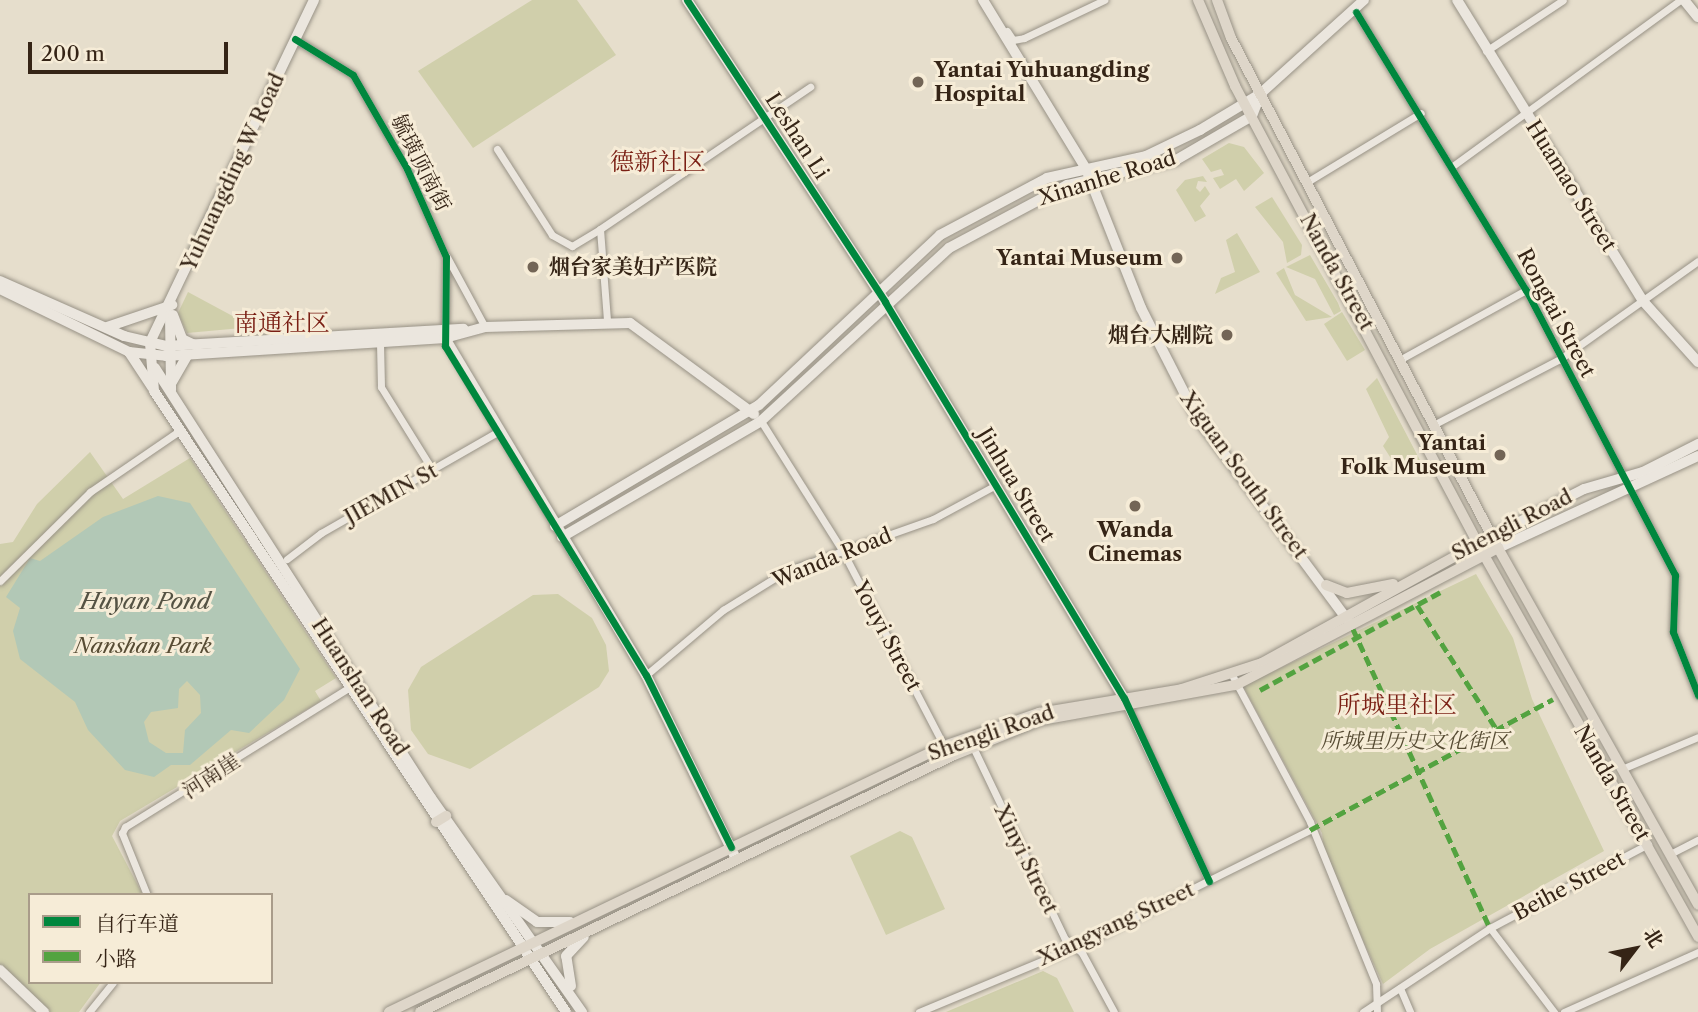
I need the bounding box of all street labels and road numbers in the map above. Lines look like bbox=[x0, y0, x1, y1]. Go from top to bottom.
street label: Yuhuangding W Road bbox=[176, 68, 290, 276]
street label: Leshan Li bbox=[760, 88, 834, 184]
street label: 毓璜顶南街 bbox=[386, 111, 456, 215]
street label: Huamao Street bbox=[1520, 116, 1622, 256]
street label: Xinanhe Road bbox=[1035, 145, 1179, 211]
street label: Nanda Street bbox=[1294, 209, 1380, 335]
street label: Rongtai Street bbox=[1511, 244, 1601, 382]
street label: Xiguan South Street bbox=[1175, 386, 1313, 564]
street label: Jinhua Street bbox=[972, 423, 1060, 547]
street label: JIEMIN St bbox=[340, 458, 442, 530]
street label: Shengli Road bbox=[1448, 484, 1576, 566]
street label: Wanda Road bbox=[769, 523, 895, 593]
street label: Youyi Street bbox=[847, 577, 927, 695]
street label: Huanshan Road bbox=[306, 614, 414, 760]
street label: Shengli Road bbox=[925, 700, 1057, 766]
street label: Nanda Street bbox=[1569, 720, 1655, 846]
street label: 河南崖 bbox=[178, 748, 244, 804]
street label: Xinyi Street bbox=[989, 800, 1063, 918]
street label: Beihe Street bbox=[1509, 846, 1629, 926]
street label: Xiangyang Street bbox=[1034, 877, 1198, 971]

